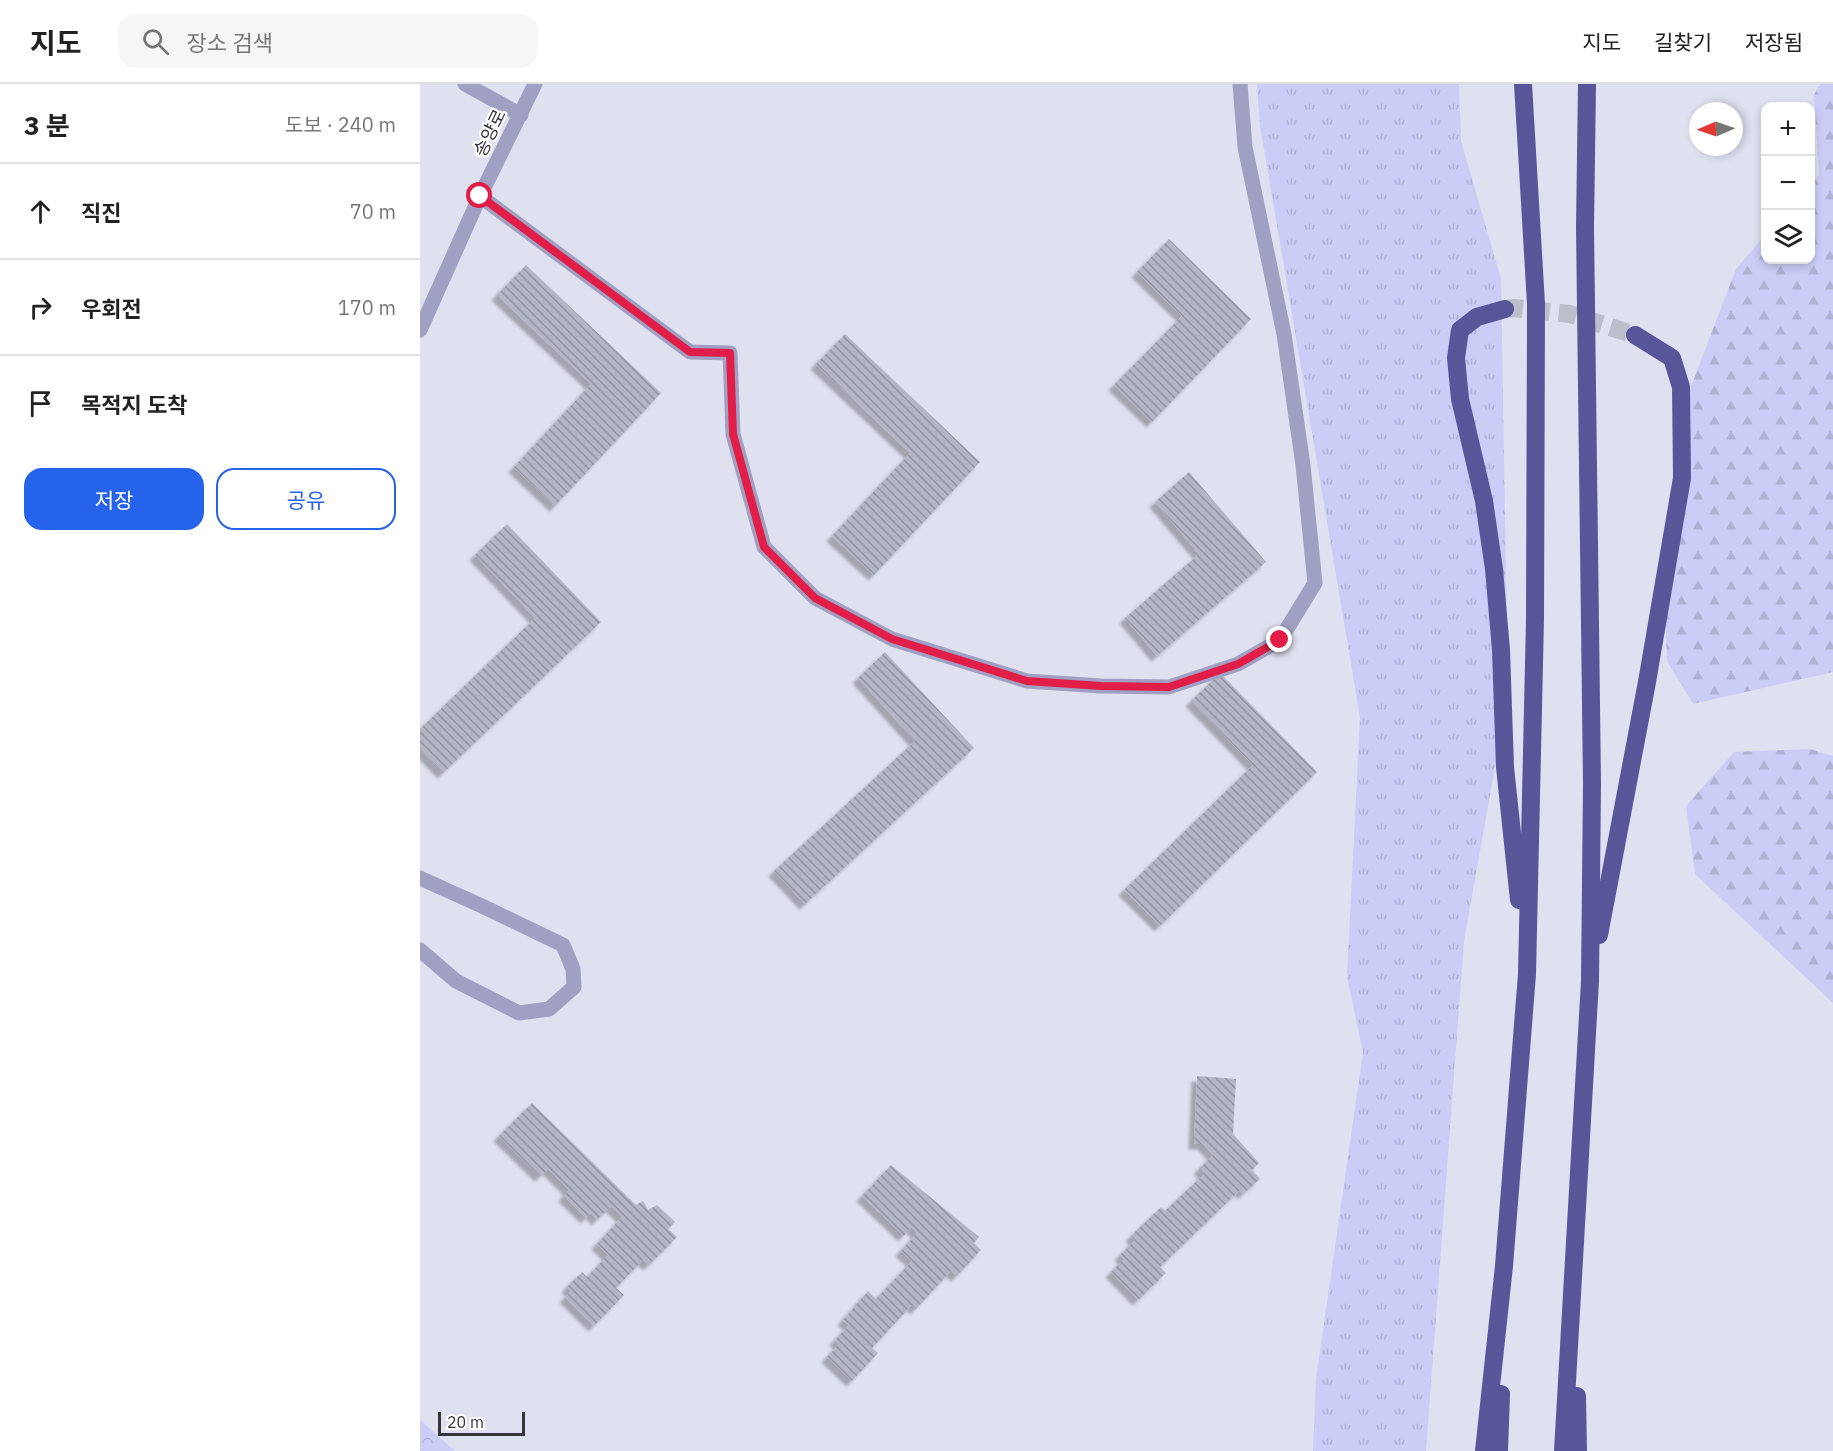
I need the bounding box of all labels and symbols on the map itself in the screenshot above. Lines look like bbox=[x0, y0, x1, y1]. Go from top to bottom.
north arrow bbox=[1689, 102, 1743, 156]
street label: 송양로 bbox=[468, 105, 511, 160]
route start bbox=[466, 182, 492, 208]
route end bbox=[1266, 626, 1292, 652]
scale bar bbox=[438, 1409, 525, 1436]

